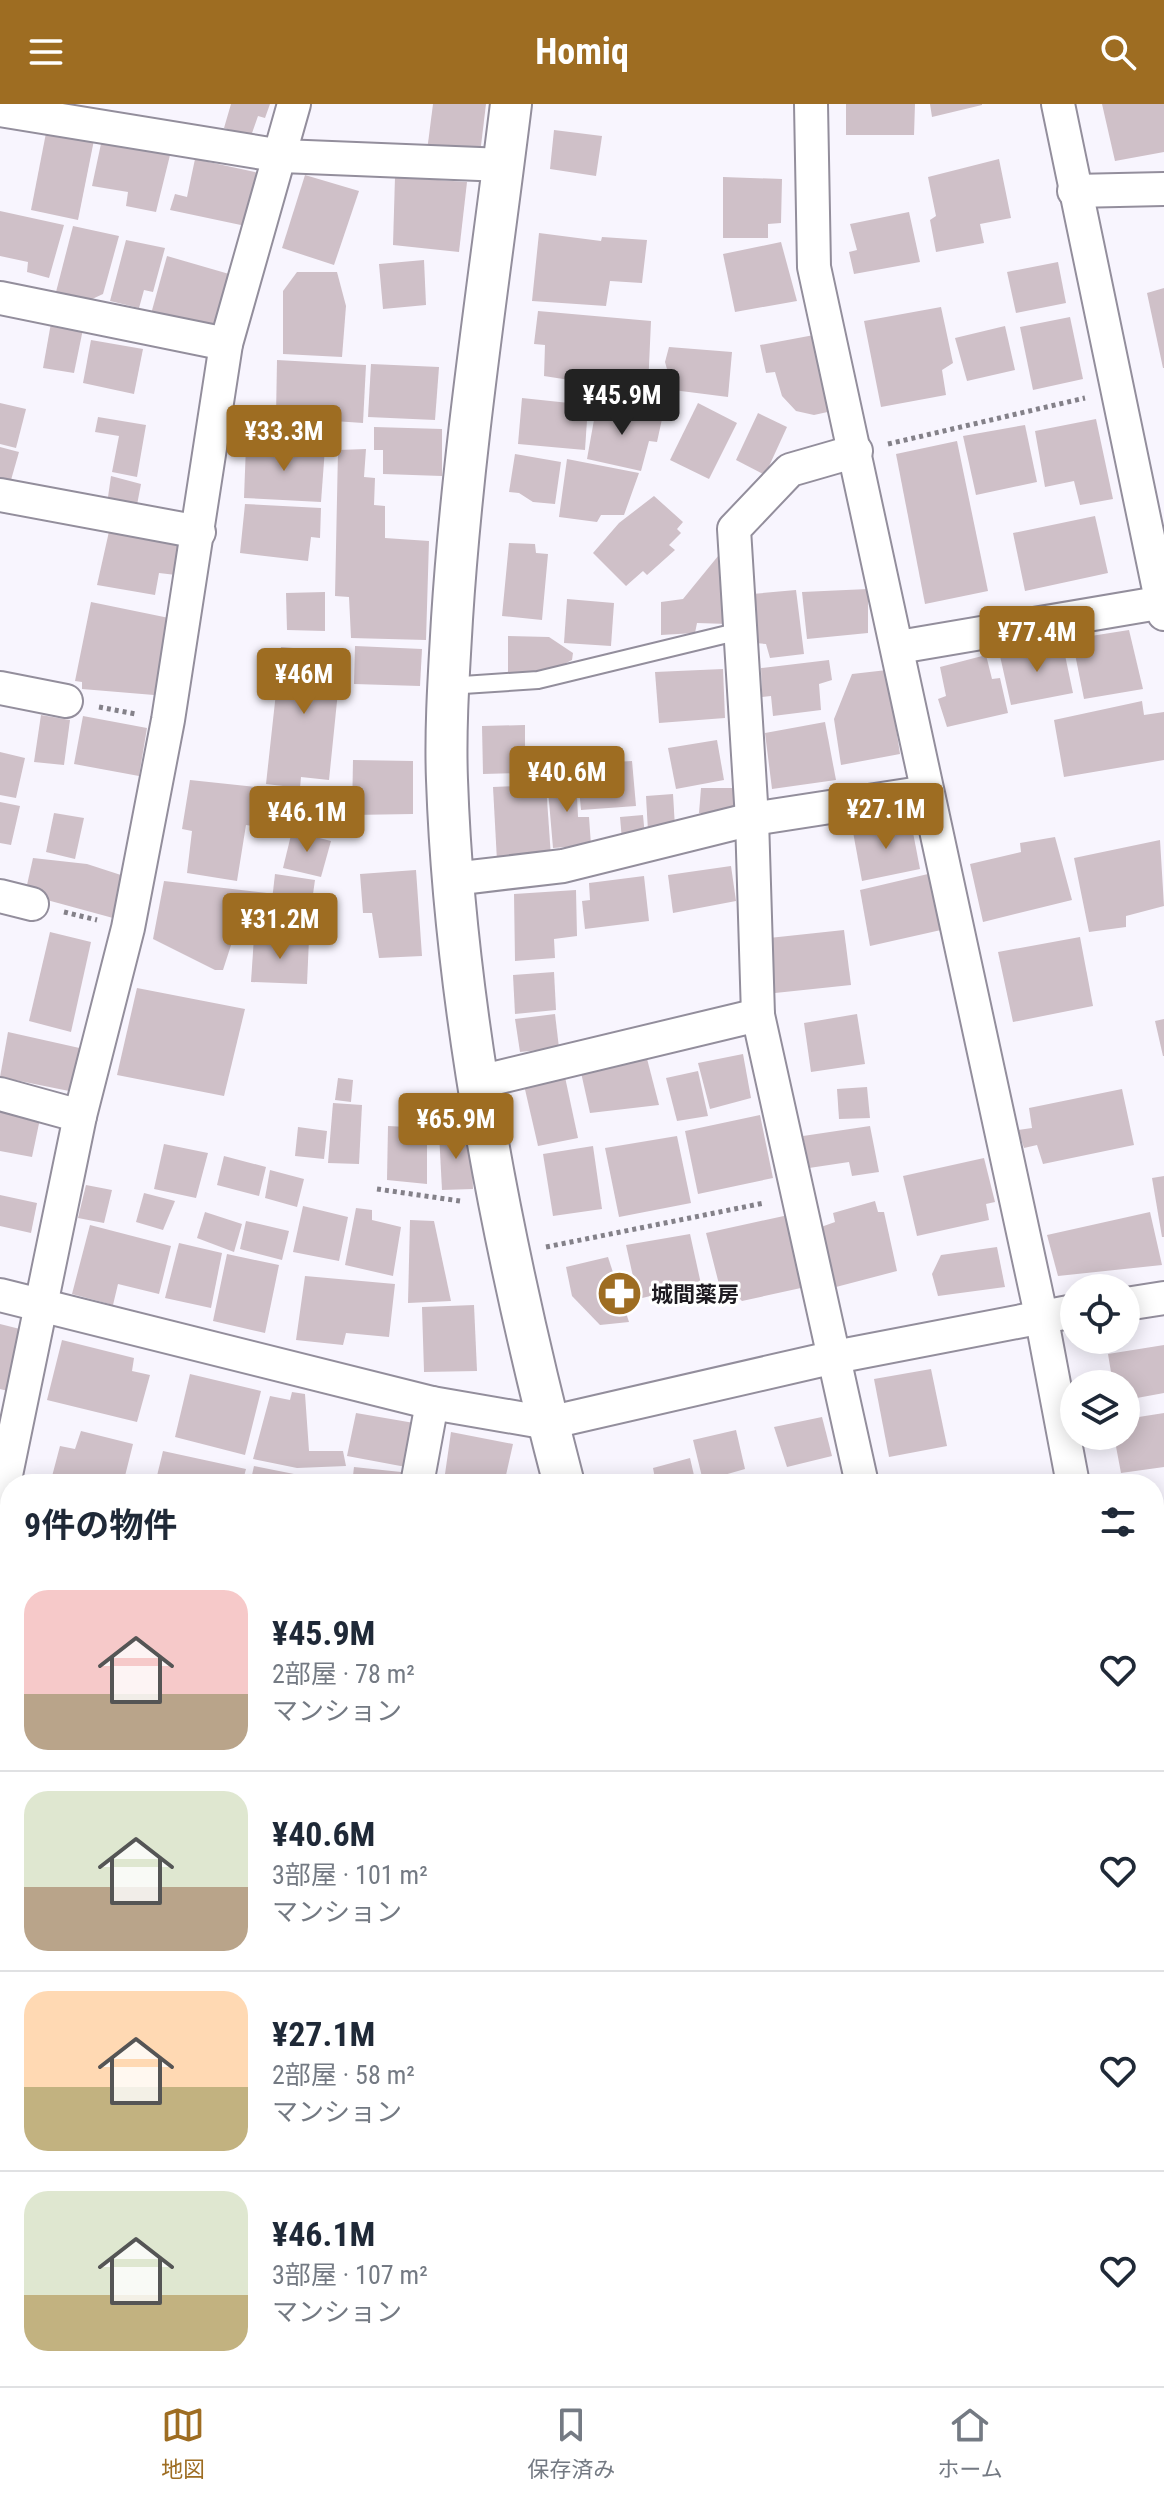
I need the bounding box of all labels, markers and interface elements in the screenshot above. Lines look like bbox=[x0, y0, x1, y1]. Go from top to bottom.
icon: menu bbox=[24, 30, 68, 74]
icon: search bbox=[1096, 30, 1140, 74]
text: Homiq bbox=[535, 31, 629, 73]
pin: ¥45.9M bbox=[557, 369, 687, 437]
text: ¥45.9M bbox=[582, 380, 662, 410]
pin: ¥33.3M bbox=[219, 405, 349, 473]
text: ¥33.3M bbox=[244, 416, 324, 446]
pin: ¥77.4M bbox=[972, 606, 1102, 674]
text: ¥77.4M bbox=[997, 617, 1077, 647]
pin: ¥46M bbox=[257, 648, 351, 716]
text: ¥46M bbox=[275, 659, 333, 689]
pin: ¥40.6M bbox=[502, 746, 632, 814]
text: ¥40.6M bbox=[527, 757, 607, 787]
pin: ¥27.1M bbox=[821, 783, 951, 851]
pin: ¥46.1M bbox=[242, 786, 372, 854]
text: ¥27.1M bbox=[846, 794, 926, 824]
text: ¥46.1M bbox=[267, 797, 347, 827]
pin: ¥31.2M bbox=[215, 893, 345, 961]
text: ¥31.2M bbox=[240, 904, 320, 934]
pin: ¥65.9M bbox=[391, 1093, 521, 1161]
text: ¥65.9M bbox=[416, 1104, 496, 1134]
pharmacy icon: 城間薬房 bbox=[596, 1270, 644, 1318]
map controls bbox=[1060, 1274, 1140, 1450]
button: locate bbox=[1060, 1274, 1140, 1354]
place label: 城間薬房 bbox=[651, 1282, 739, 1307]
button: layers bbox=[1060, 1370, 1140, 1450]
icon: filters bbox=[1096, 1500, 1140, 1544]
text: 9件の物件 bbox=[24, 1505, 177, 1545]
text: ¥45.9M bbox=[272, 1613, 375, 1653]
icon: home bbox=[88, 1622, 184, 1718]
icon: heart bbox=[1096, 1648, 1140, 1692]
text: 2部屋 · 78 m² bbox=[272, 1659, 415, 1689]
text: マンション bbox=[272, 1696, 402, 1726]
text: ¥40.6M bbox=[272, 1814, 375, 1854]
icon: home bbox=[88, 1823, 184, 1919]
icon: heart bbox=[1096, 1849, 1140, 1893]
text: 3部屋 · 101 m² bbox=[272, 1860, 428, 1890]
text: マンション bbox=[272, 1897, 402, 1927]
text: ¥27.1M bbox=[272, 2014, 375, 2054]
icon: home bbox=[88, 2023, 184, 2119]
icon: heart bbox=[1096, 2049, 1140, 2093]
text: 2部屋 · 58 m² bbox=[272, 2060, 415, 2090]
text: マンション bbox=[272, 2097, 402, 2127]
text: ¥46.1M bbox=[272, 2214, 375, 2254]
icon: home bbox=[88, 2223, 184, 2319]
icon: heart bbox=[1096, 2249, 1140, 2293]
text: 3部屋 · 107 m² bbox=[272, 2260, 428, 2290]
text: マンション bbox=[272, 2297, 402, 2327]
tab: 地図 bbox=[161, 2403, 205, 2483]
tab: 保存済み bbox=[527, 2403, 615, 2483]
tab: ホーム bbox=[938, 2403, 1003, 2483]

